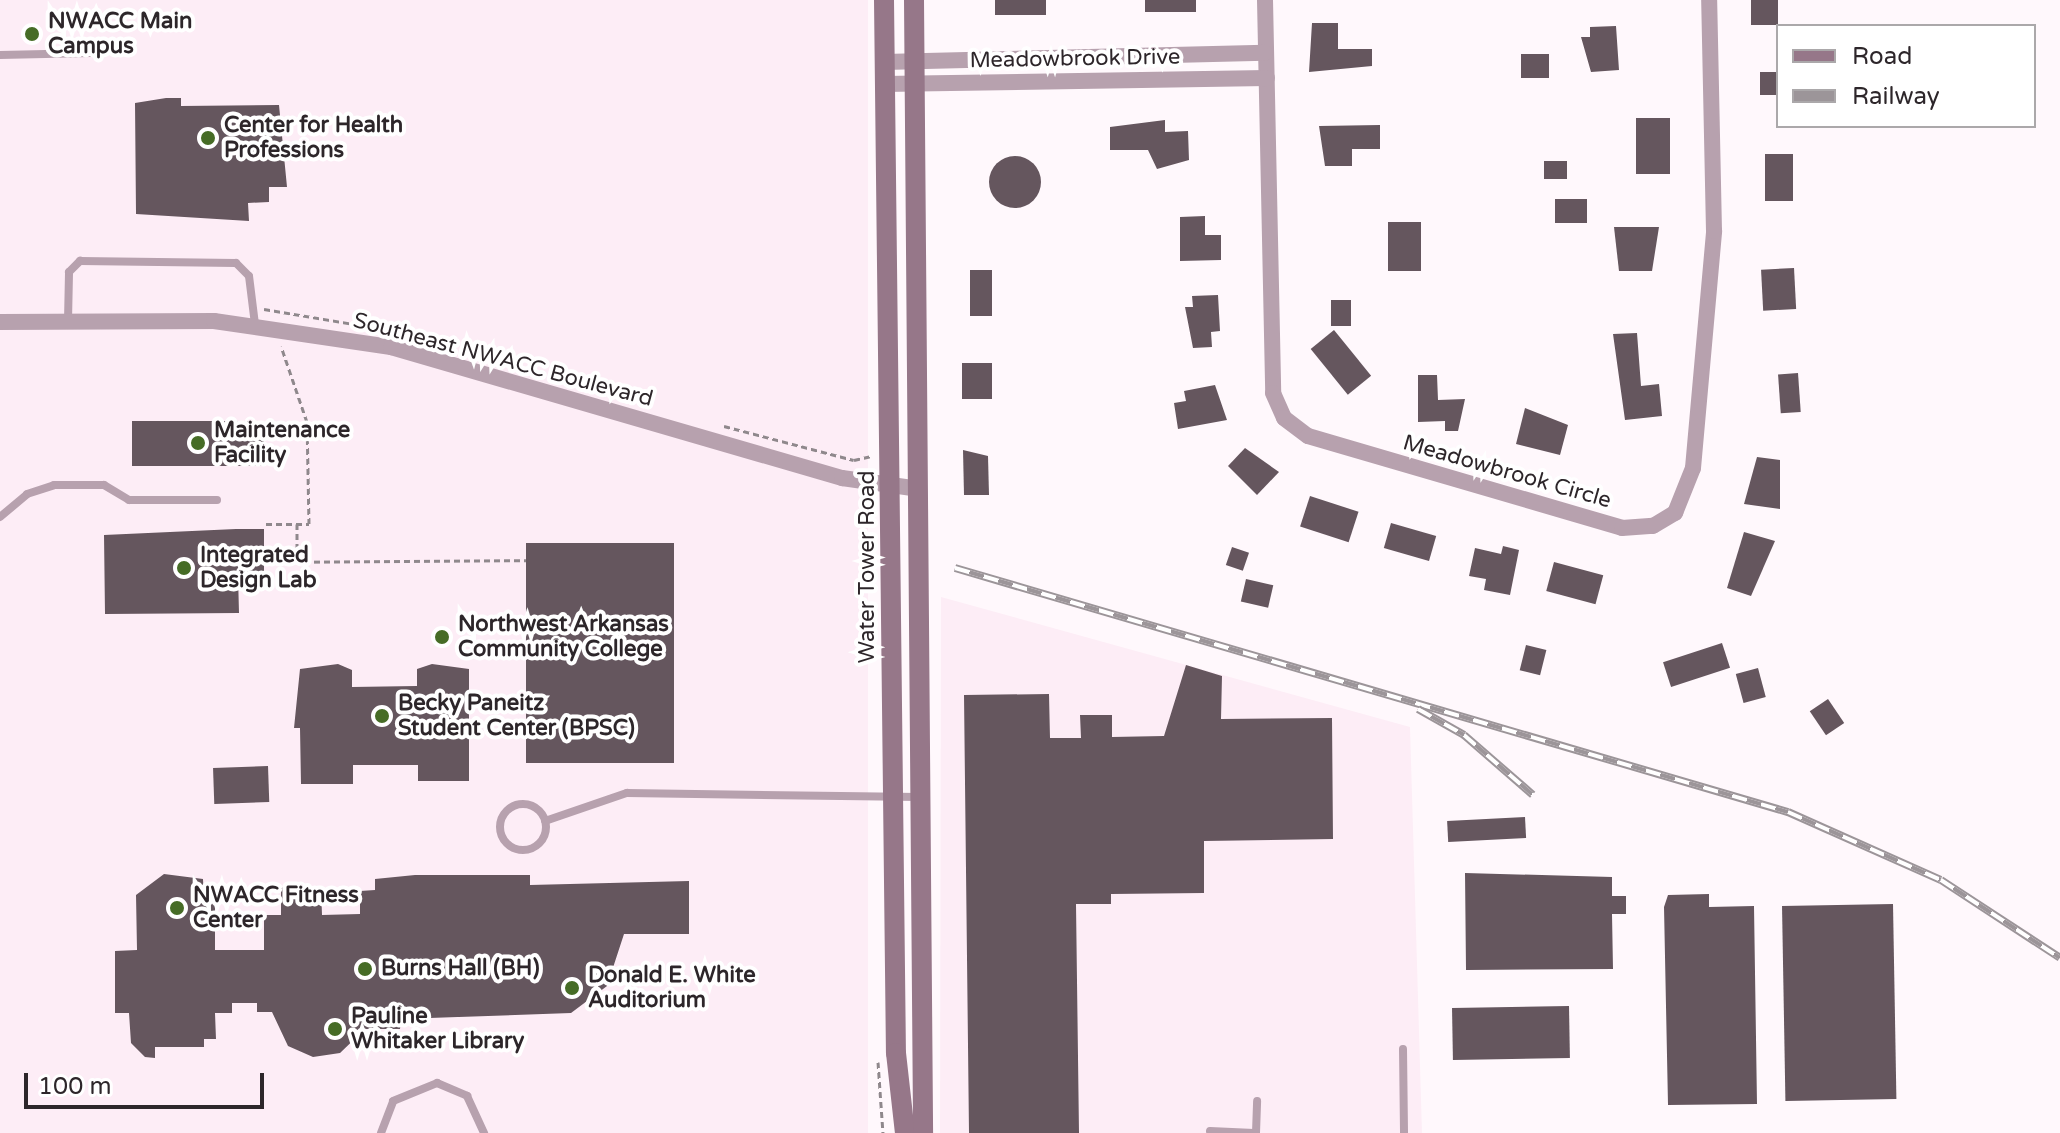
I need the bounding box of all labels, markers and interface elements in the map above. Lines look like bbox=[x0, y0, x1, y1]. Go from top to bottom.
place label: NWACC Main Campus bbox=[48, 8, 192, 60]
legend bbox=[1776, 24, 2036, 128]
marker: NWACC Main Campus bbox=[23, 25, 41, 43]
text: Road bbox=[1852, 42, 1912, 71]
street label: Meadowbrook Drive bbox=[969, 44, 1181, 74]
text: Railway bbox=[1852, 82, 1940, 111]
place label: Center for Health Professions bbox=[224, 112, 403, 164]
marker: Center for Health Professions bbox=[199, 129, 217, 147]
street label: Southeast NWACC Boulevard bbox=[350, 307, 656, 413]
place label: Maintenance Facility bbox=[214, 417, 350, 468]
street label: Meadowbrook Circle bbox=[1400, 430, 1614, 514]
marker: Maintenance Facility bbox=[189, 434, 207, 452]
street label: Water Tower Road bbox=[855, 471, 881, 663]
place label: Integrated Design Lab bbox=[200, 542, 317, 594]
marker: Integrated Design Lab bbox=[175, 559, 193, 577]
place label: Northwest Arkansas Community College bbox=[458, 611, 669, 662]
marker: Northwest Arkansas Community College bbox=[433, 628, 451, 646]
place label: Becky Paneitz Student Center (BPSC) bbox=[398, 690, 635, 742]
marker: Becky Paneitz Student Center (BPSC) bbox=[373, 707, 391, 725]
place label: NWACC Fitness Center bbox=[193, 882, 359, 934]
marker: NWACC Fitness Center bbox=[168, 899, 186, 917]
place label: Burns Hall (BH) bbox=[381, 956, 540, 982]
marker: Burns Hall (BH) bbox=[356, 960, 374, 978]
place label: Donald E. White Auditorium bbox=[588, 962, 756, 1014]
marker: Donald E. White Auditorium bbox=[563, 979, 581, 997]
place label: Pauline Whitaker Library bbox=[351, 1003, 524, 1054]
marker: Pauline Whitaker Library bbox=[326, 1020, 344, 1038]
scale bar bbox=[28, 1057, 268, 1107]
text: 100 m bbox=[38, 1072, 112, 1101]

